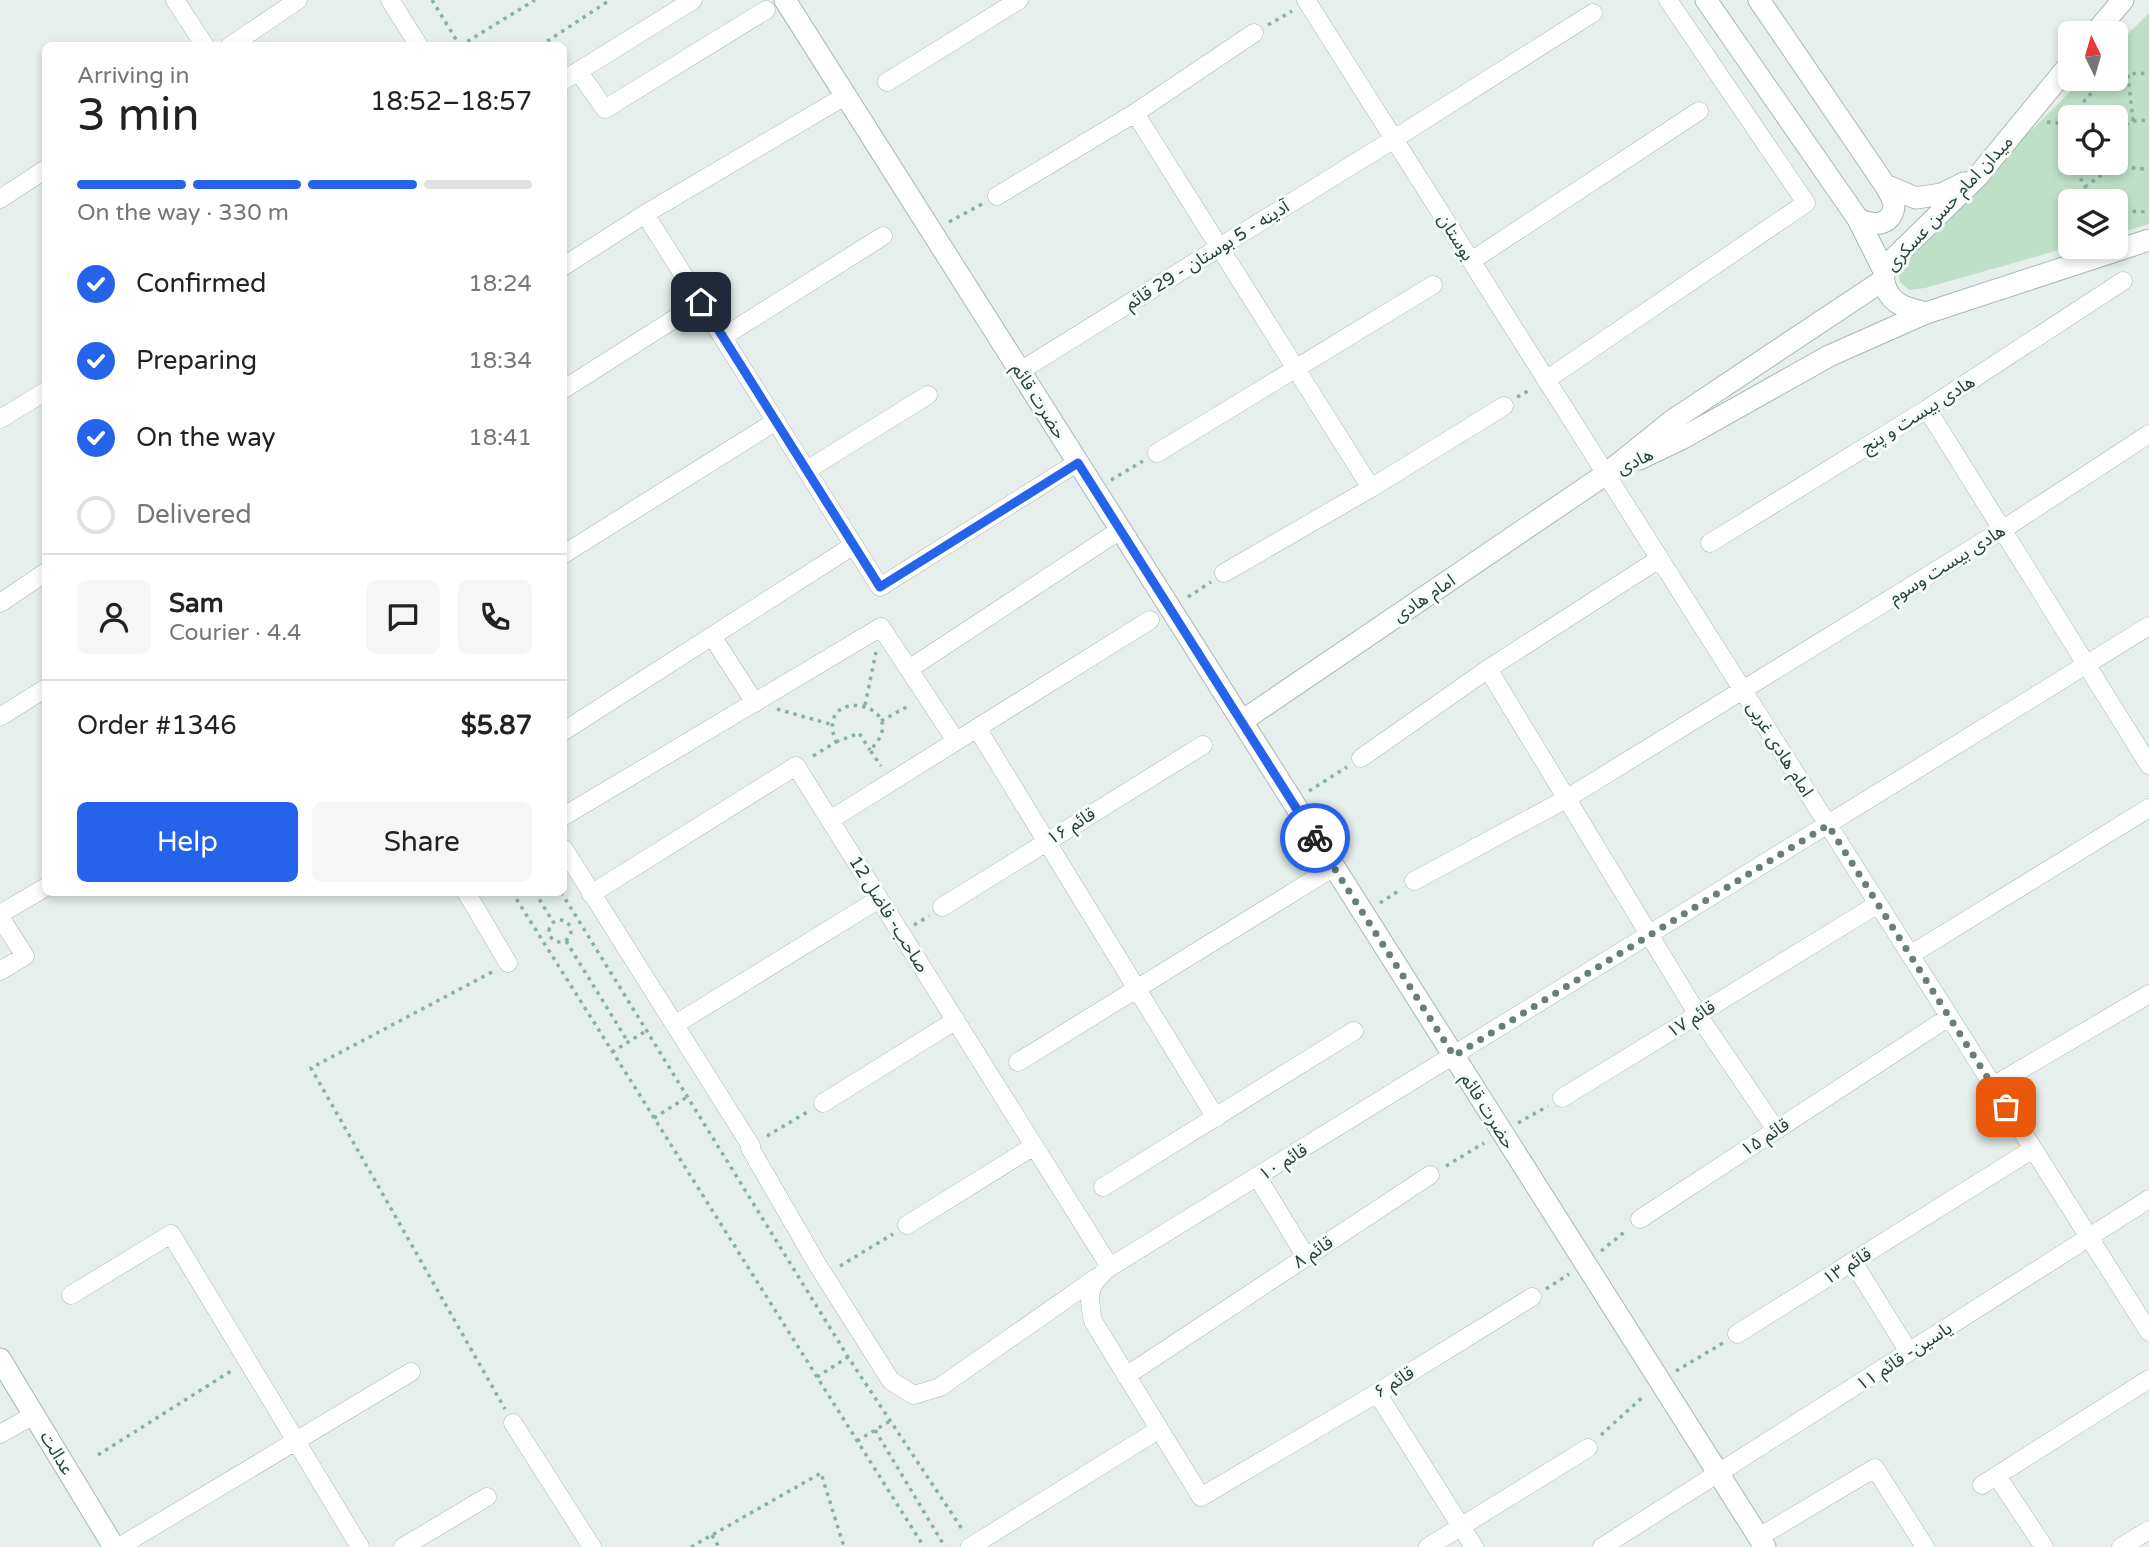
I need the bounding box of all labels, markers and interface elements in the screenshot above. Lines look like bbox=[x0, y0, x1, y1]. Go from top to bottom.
north arrow bbox=[2058, 21, 2128, 91]
map controls bbox=[2058, 21, 2128, 259]
text: Arriving in bbox=[77, 62, 190, 90]
text: 18:52–18:57 bbox=[370, 86, 532, 117]
text: 3 min bbox=[77, 88, 200, 143]
button: locate bbox=[2058, 105, 2128, 175]
street label: میدان امام حسن عسکری bbox=[1880, 131, 2020, 277]
button: layers bbox=[2058, 189, 2128, 259]
street label: آدینه - 5 بوستان - 29 قائم bbox=[1121, 195, 1295, 316]
text: On the way · 330 m bbox=[77, 199, 289, 227]
street label: بوستان bbox=[1433, 209, 1479, 265]
icon: check bbox=[77, 265, 115, 303]
text: Confirmed bbox=[136, 268, 266, 299]
text: 18:24 bbox=[468, 270, 532, 298]
pin bbox=[671, 272, 731, 332]
icon: home bbox=[682, 283, 720, 321]
icon: check bbox=[77, 342, 115, 380]
text: Preparing bbox=[136, 345, 257, 376]
text: 18:34 bbox=[468, 347, 532, 375]
street label: حضرت قائم bbox=[1005, 359, 1071, 444]
street label: هادی بیست و پنج bbox=[1857, 370, 1980, 459]
icon: check bbox=[77, 419, 115, 457]
text: On the way bbox=[136, 422, 276, 453]
text: 18:41 bbox=[468, 424, 532, 452]
street label: هادی bbox=[1613, 443, 1657, 479]
text: Delivered bbox=[136, 499, 252, 530]
street label: هادی بیست وسوم bbox=[1885, 519, 2011, 611]
street label: امام هادی bbox=[1389, 569, 1461, 629]
button: person bbox=[77, 580, 151, 654]
button: chat bbox=[366, 580, 440, 654]
button: phone bbox=[458, 580, 532, 654]
text: Sam bbox=[169, 588, 224, 619]
text: Courier · 4.4 bbox=[169, 619, 301, 647]
street label: امام هادی غربی bbox=[1739, 697, 1818, 802]
text: Order #1346 bbox=[77, 710, 237, 741]
text: $5.87 bbox=[461, 710, 532, 741]
button: Help bbox=[77, 802, 298, 882]
button: Share bbox=[312, 802, 532, 882]
street label: قائم ۱۶ bbox=[1042, 802, 1101, 851]
courier bbox=[1280, 803, 1350, 873]
icon: bike bbox=[1296, 819, 1334, 857]
street label: صاحب- فاضل 12 bbox=[844, 851, 934, 977]
street label: قائم ۱۷ bbox=[1662, 995, 1721, 1044]
street label: حضرت قائم bbox=[1454, 1069, 1520, 1154]
pin bbox=[1976, 1077, 2036, 1137]
icon: bag bbox=[1987, 1088, 2025, 1126]
street label: قائم ۱۵ bbox=[1737, 1113, 1795, 1162]
street label: قائم ۱۰ bbox=[1254, 1138, 1313, 1187]
street label: قائم ۸ bbox=[1289, 1231, 1338, 1275]
street label: قائم ۱۳ bbox=[1818, 1242, 1877, 1291]
street label: یاسین- قائم ۱۱ bbox=[1852, 1317, 1957, 1397]
street label: قائم ۶ bbox=[1370, 1361, 1419, 1404]
street label: عدالت bbox=[35, 1427, 79, 1479]

